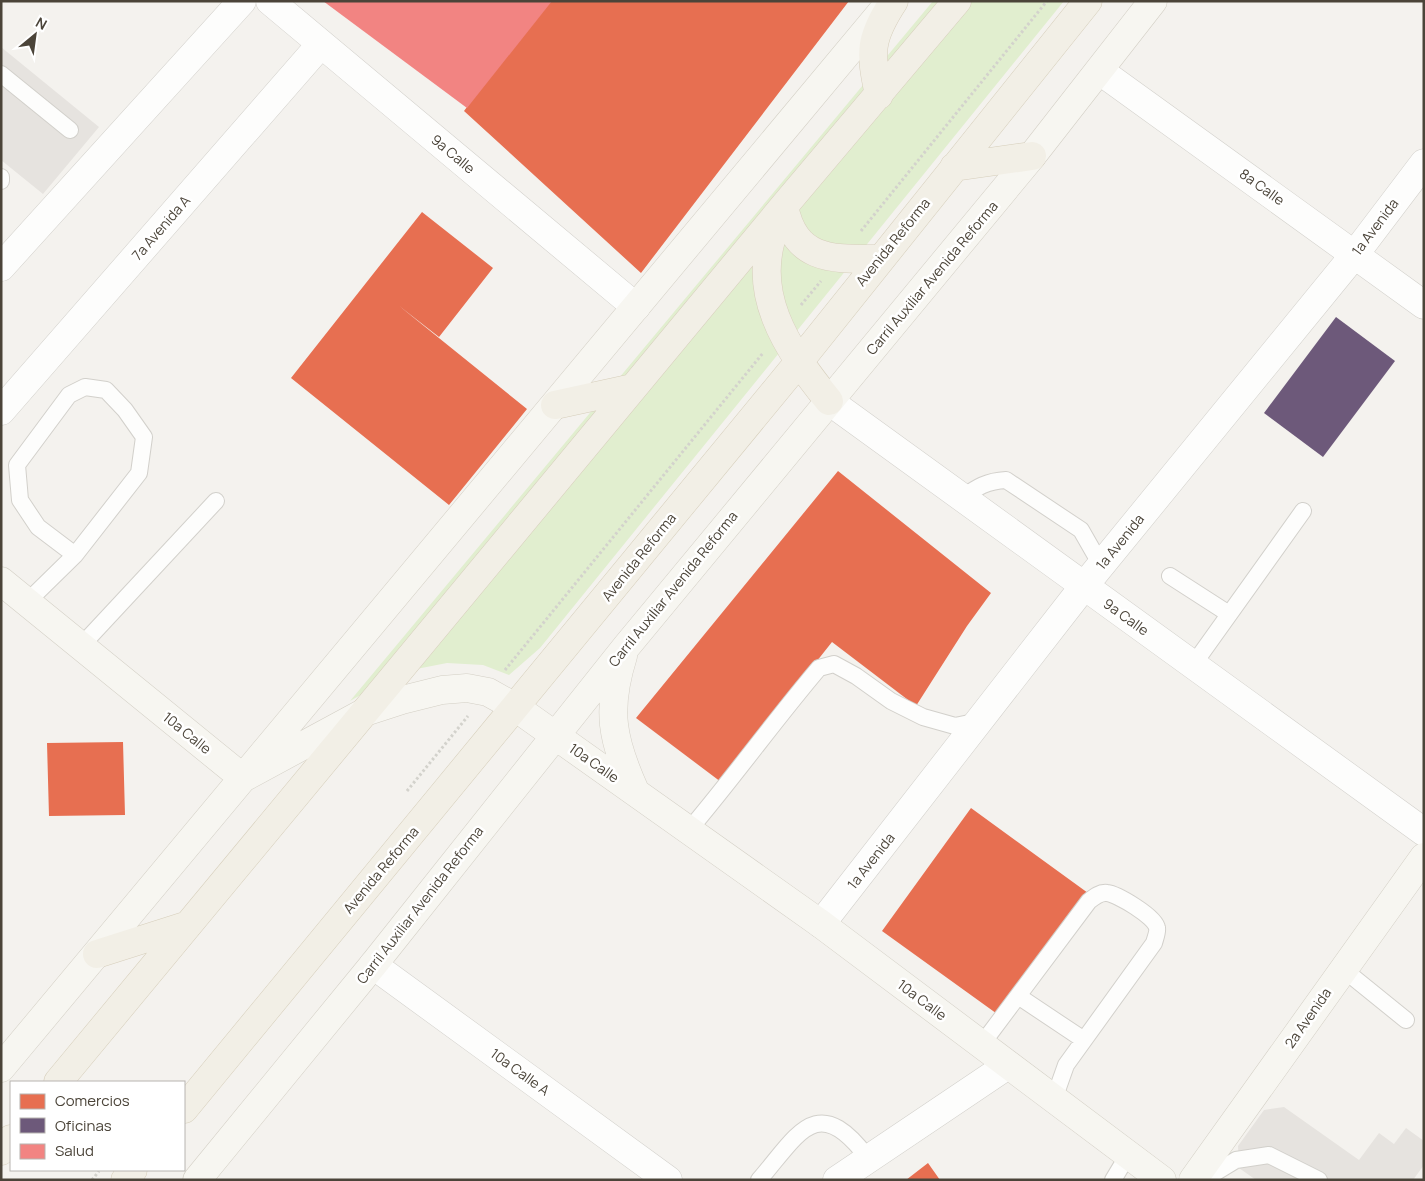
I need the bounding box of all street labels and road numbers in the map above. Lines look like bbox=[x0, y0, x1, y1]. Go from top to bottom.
street label: 9a Calle bbox=[427, 130, 479, 178]
street label: 8a Calle bbox=[1236, 164, 1289, 209]
street label: 7a Avenida A bbox=[127, 191, 194, 264]
street label: Avenida Reforma bbox=[851, 194, 934, 290]
street label: 1a Avenida bbox=[1347, 194, 1402, 259]
street label: Carril Auxiliar Avenida Reforma bbox=[862, 197, 1002, 359]
street label: Carril Auxiliar Avenida Reforma bbox=[604, 507, 742, 671]
street label: Avenida Reforma bbox=[597, 509, 680, 605]
street label: 1a Avenida bbox=[1091, 510, 1148, 574]
street label: 9a Calle bbox=[1100, 594, 1153, 639]
street label: 10a Calle bbox=[159, 707, 215, 758]
street label: 10a Calle bbox=[565, 738, 623, 787]
street label: Avenida Reforma bbox=[339, 822, 423, 917]
street label: Carril Auxiliar Avenida Reforma bbox=[352, 822, 487, 988]
street label: 1a Avenida bbox=[843, 829, 899, 893]
street label: 10a Calle bbox=[894, 975, 951, 1024]
street label: 2a Avenida bbox=[1280, 984, 1335, 1052]
street label: 10a Calle A bbox=[487, 1044, 554, 1100]

